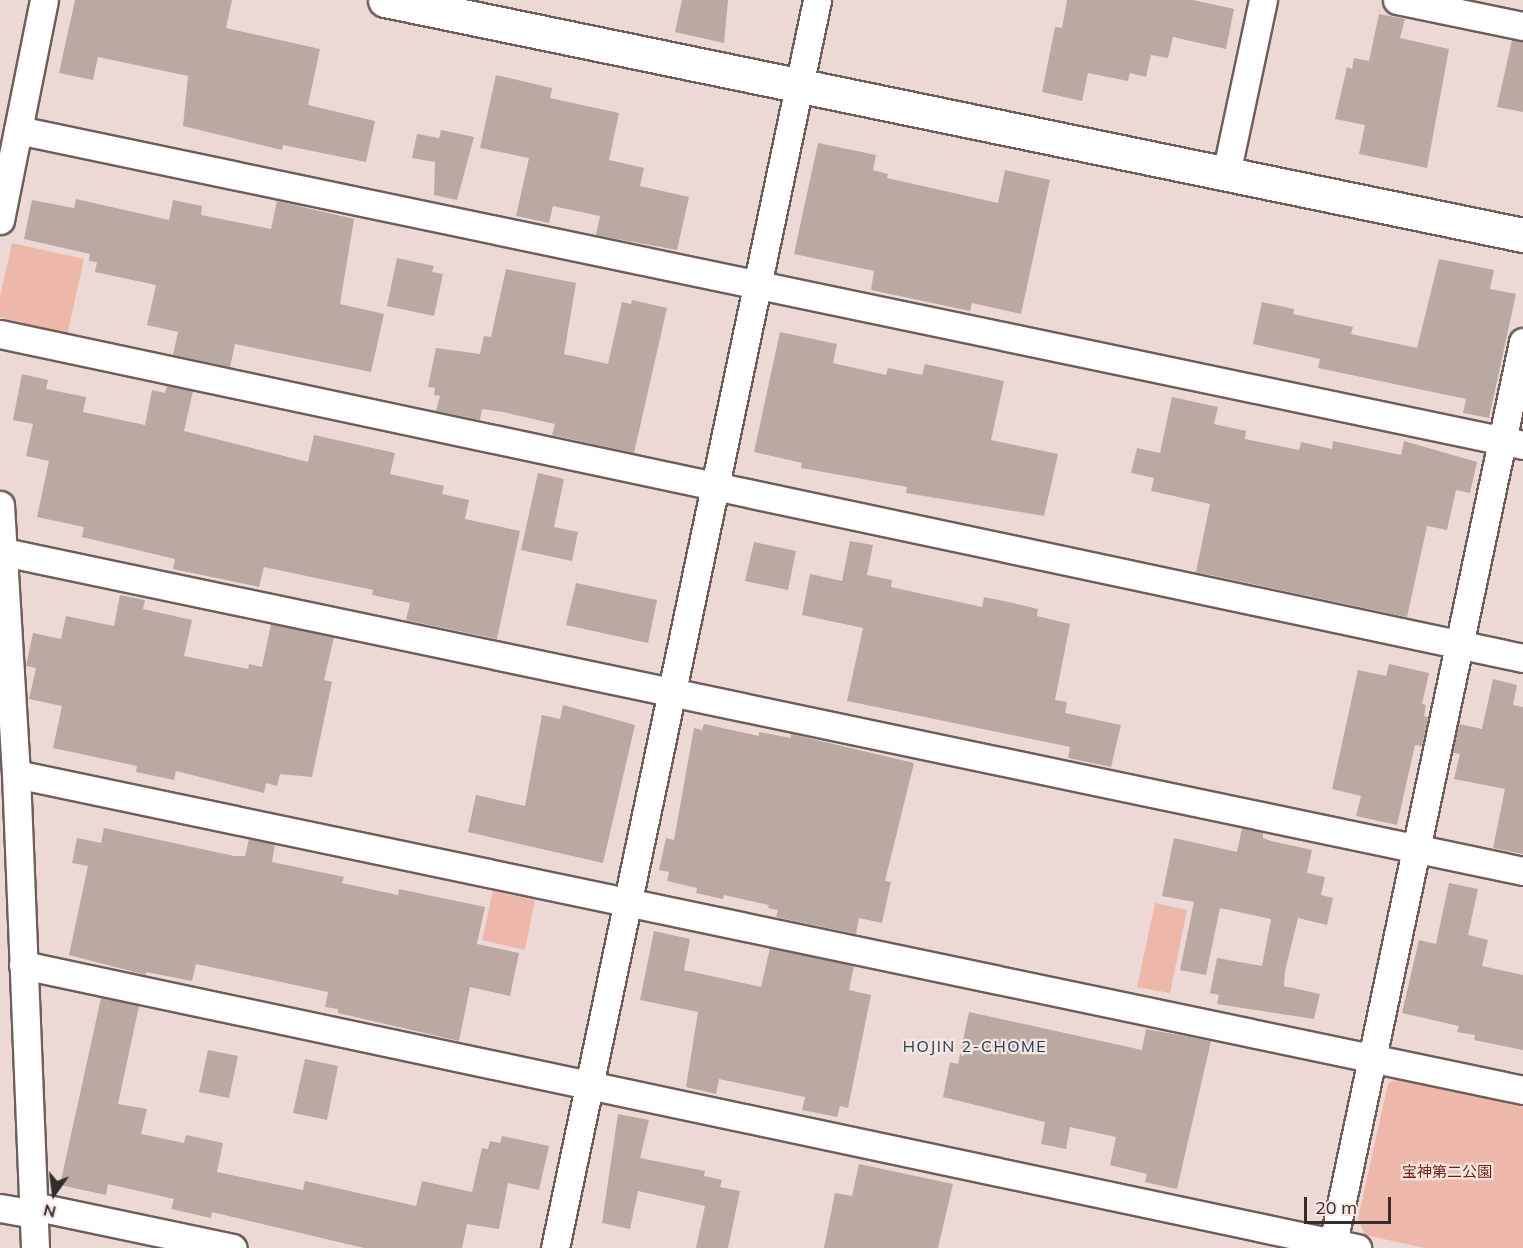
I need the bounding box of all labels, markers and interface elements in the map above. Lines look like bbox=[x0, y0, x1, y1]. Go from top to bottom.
district label: HOJIN 2-CHOME bbox=[903, 1036, 1047, 1056]
park label: 宝神第二公園 bbox=[1402, 1163, 1492, 1181]
north arrow bbox=[24, 1164, 84, 1224]
scale bar bbox=[1307, 1185, 1394, 1223]
text: 20 m bbox=[1315, 1196, 1357, 1219]
text: N bbox=[41, 1200, 58, 1223]

